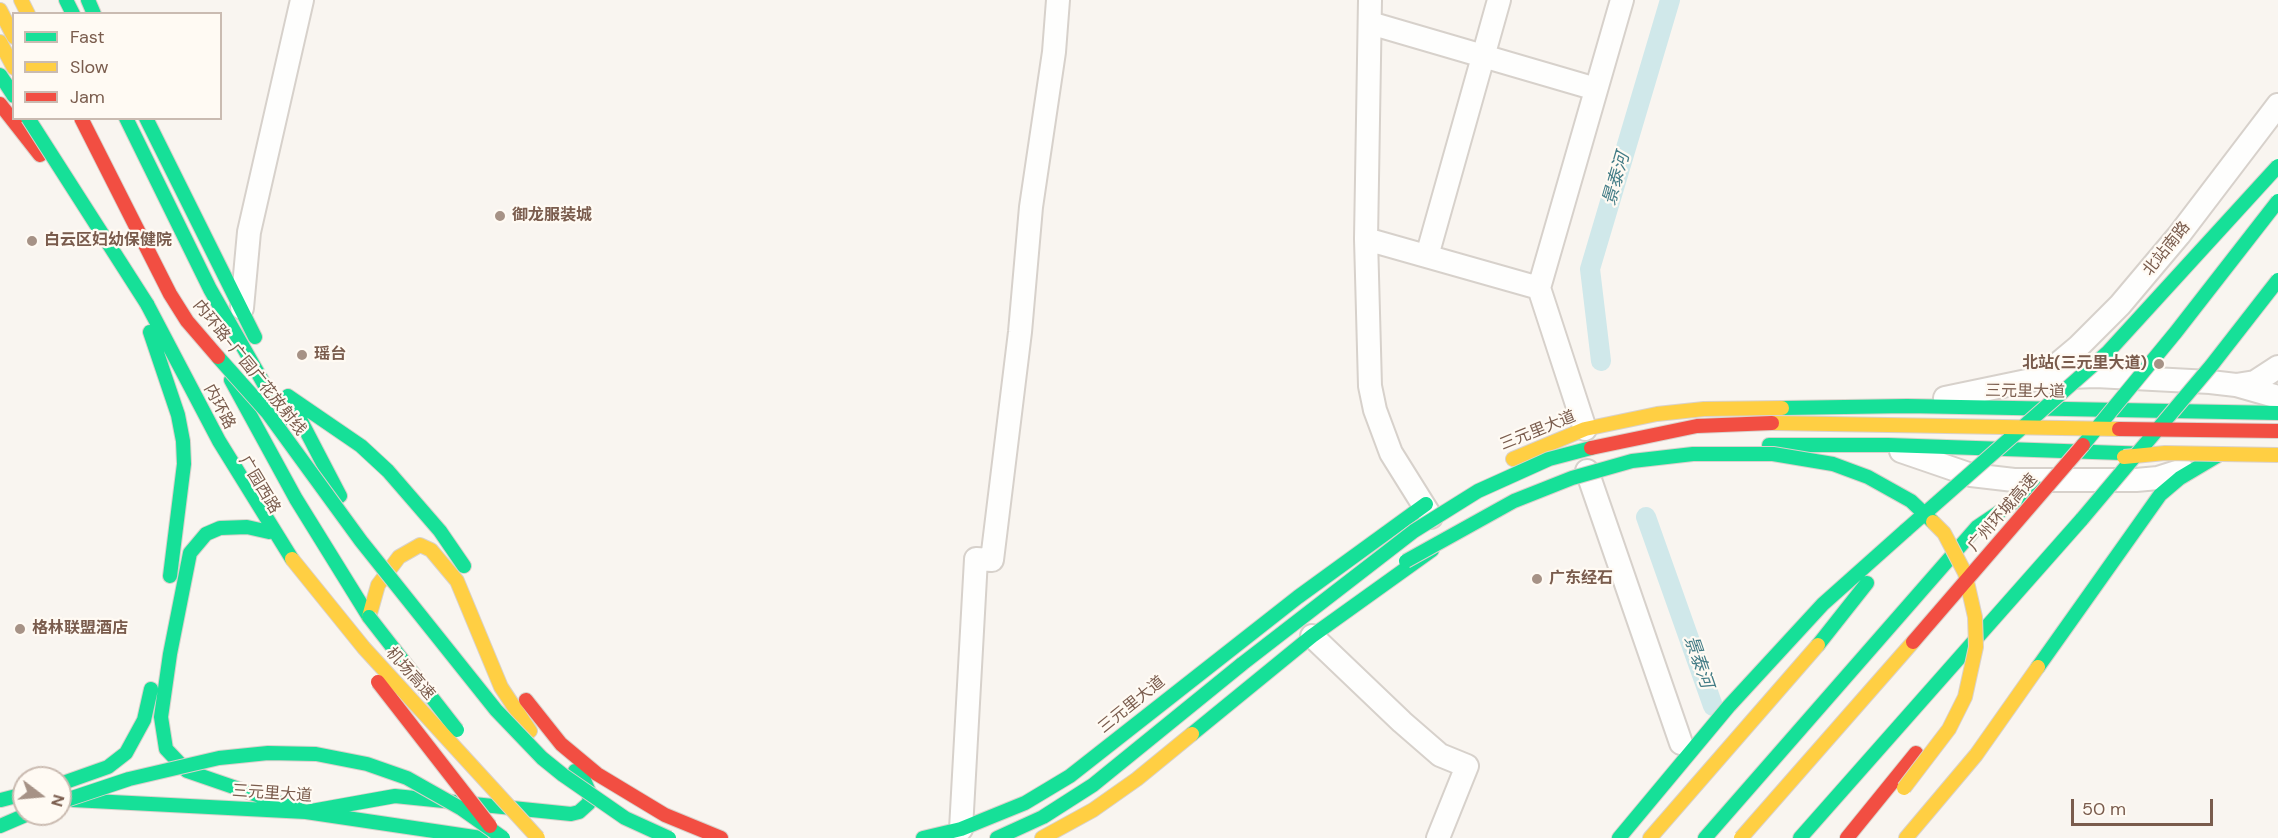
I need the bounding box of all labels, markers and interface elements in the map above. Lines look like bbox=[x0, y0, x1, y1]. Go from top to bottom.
legend bbox=[12, 12, 222, 120]
text: Fast bbox=[70, 25, 105, 49]
text: Slow bbox=[70, 55, 109, 79]
text: Jam bbox=[70, 85, 105, 109]
water label: 景泰河 bbox=[1599, 150, 1635, 208]
place label: 御龙服装城 bbox=[512, 206, 592, 226]
marker: 御龙服装城 bbox=[493, 209, 507, 223]
street label: 北站南路 bbox=[2139, 218, 2195, 280]
place label: 白云区妇幼保健院 bbox=[44, 231, 172, 251]
marker: 白云区妇幼保健院 bbox=[25, 234, 39, 248]
street label: 内环路-广园广花放射线 bbox=[188, 296, 310, 440]
place label: 瑶台 bbox=[314, 345, 346, 365]
marker: 瑶台 bbox=[295, 348, 309, 362]
place label: 北站(三元里大道) bbox=[2022, 354, 2147, 374]
marker: 北站(三元里大道) bbox=[2152, 357, 2166, 371]
street label: 内环路 bbox=[199, 381, 239, 433]
street label: 三元里大道 bbox=[1985, 382, 2065, 402]
street label: 三元里大道 bbox=[1497, 407, 1579, 455]
street label: 广园西路 bbox=[234, 453, 284, 517]
street label: 广州环城高速 bbox=[1964, 470, 2042, 556]
place label: 广东经石 bbox=[1549, 569, 1613, 589]
marker: 广东经石 bbox=[1530, 572, 1544, 586]
place label: 格林联盟酒店 bbox=[32, 619, 128, 639]
marker: 格林联盟酒店 bbox=[13, 622, 27, 636]
water label: 景泰河 bbox=[1679, 633, 1717, 691]
street label: 机场高速 bbox=[381, 644, 439, 704]
street label: 三元里大道 bbox=[1095, 672, 1169, 738]
north arrow bbox=[12, 766, 72, 826]
street label: 三元里大道 bbox=[231, 782, 313, 806]
scale bar bbox=[2074, 787, 2216, 825]
text: N bbox=[46, 792, 70, 809]
text: 50 m bbox=[2082, 797, 2126, 821]

